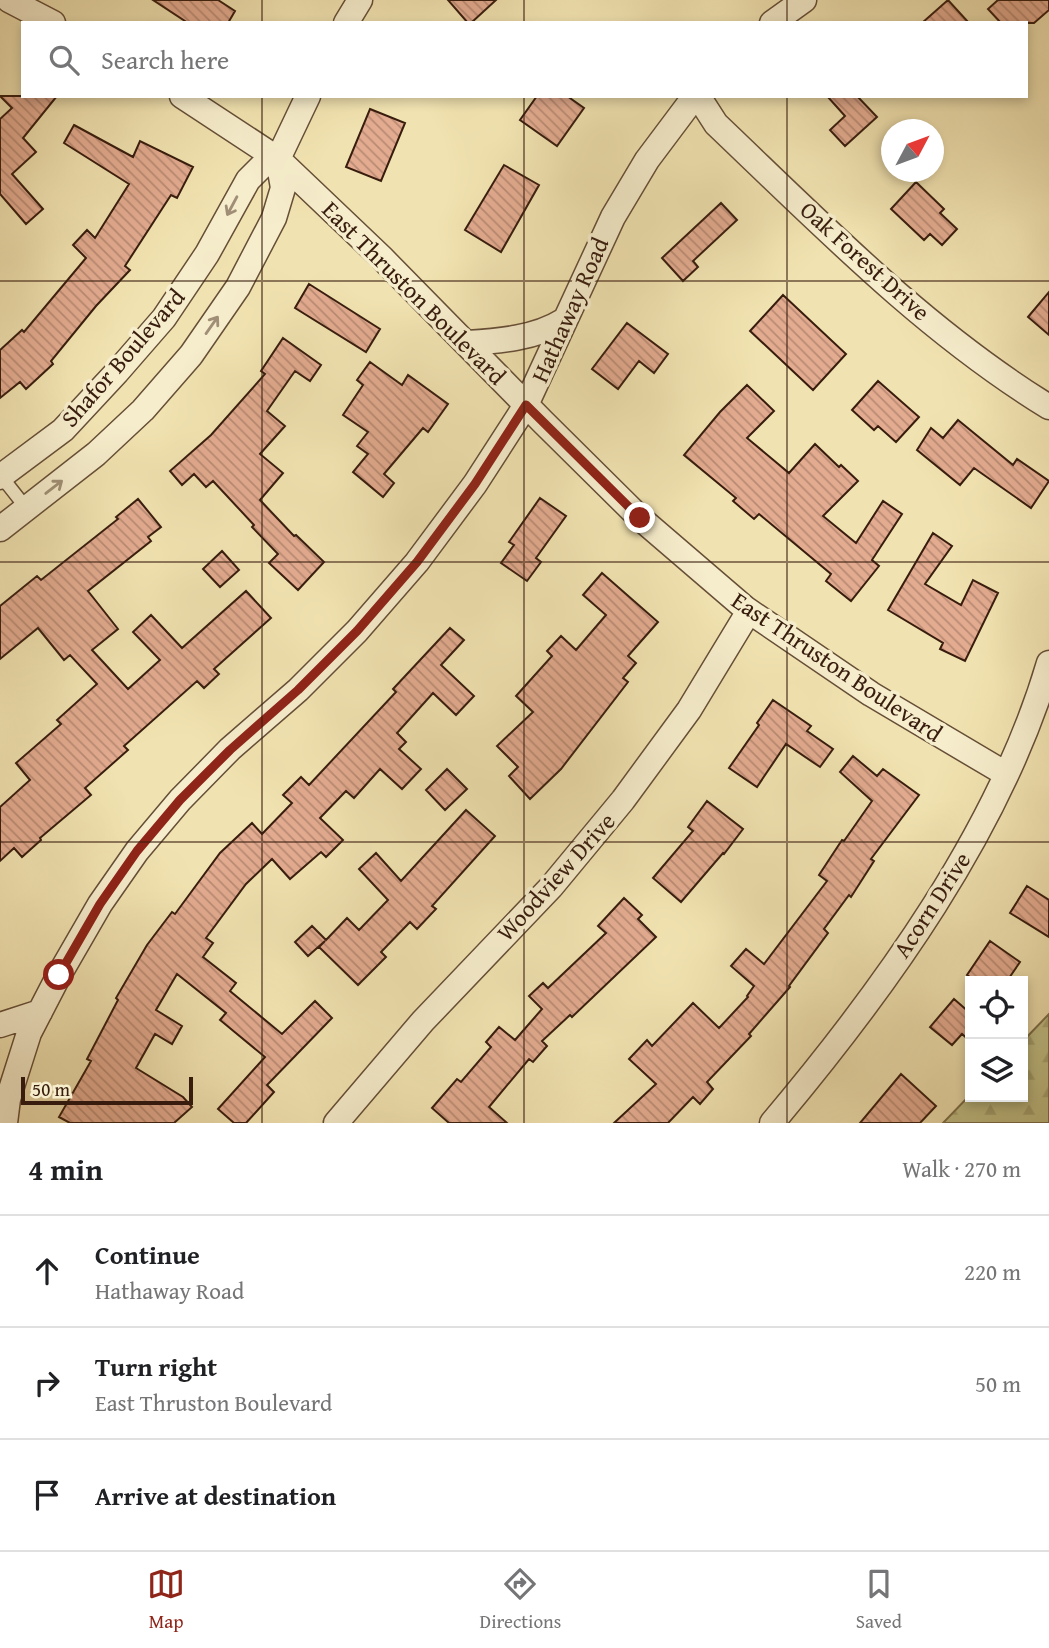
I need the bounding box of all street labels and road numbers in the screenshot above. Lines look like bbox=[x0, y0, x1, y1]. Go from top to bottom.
street label: East Thruston Boulevard bbox=[314, 193, 514, 393]
street label: Oak Forest Drive bbox=[793, 193, 938, 329]
street label: Hathaway Road bbox=[522, 231, 617, 388]
street label: Shafor Boulevard bbox=[52, 280, 193, 435]
street label: East Thruston Boulevard bbox=[725, 583, 950, 750]
street label: Woodview Drive bbox=[488, 804, 623, 949]
street label: Acorn Drive bbox=[884, 845, 979, 965]

